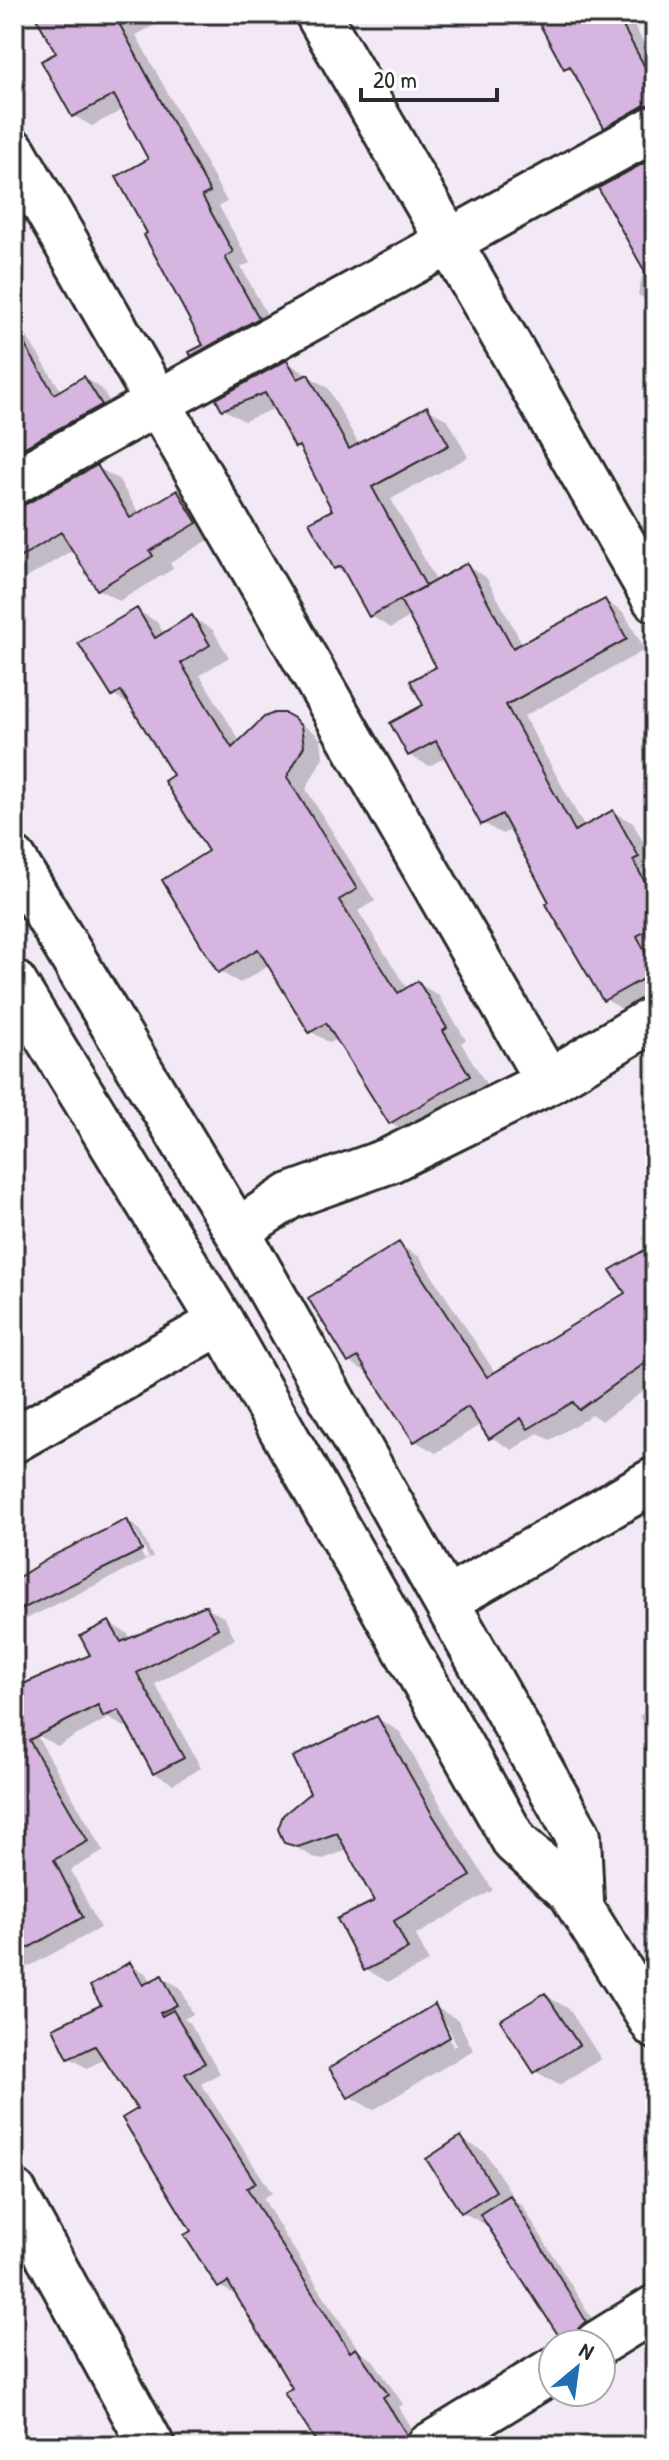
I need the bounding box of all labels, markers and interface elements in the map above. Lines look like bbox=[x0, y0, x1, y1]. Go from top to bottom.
scale bar bbox=[361, 52, 497, 102]
text: 20 m bbox=[373, 63, 417, 95]
north arrow bbox=[537, 2328, 617, 2408]
text: N bbox=[574, 2335, 599, 2367]

